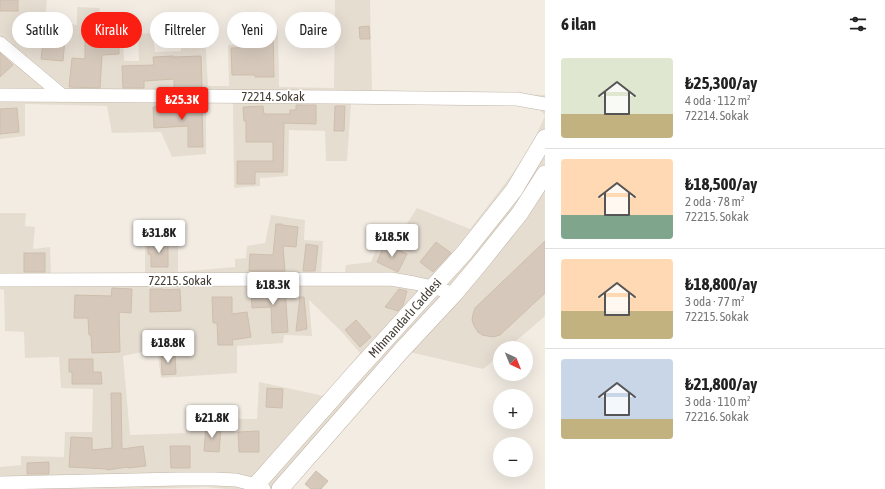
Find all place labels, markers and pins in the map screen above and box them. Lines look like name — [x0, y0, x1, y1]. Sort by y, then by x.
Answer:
pin: ₺25.3K — [149, 87, 215, 121]
pin: ₺31.8K — [126, 220, 192, 254]
pin: ₺18.5K — [359, 224, 425, 258]
pin: ₺18.3K — [240, 272, 306, 306]
pin: ₺18.8K — [135, 330, 201, 364]
pin: ₺21.8K — [179, 405, 245, 439]

